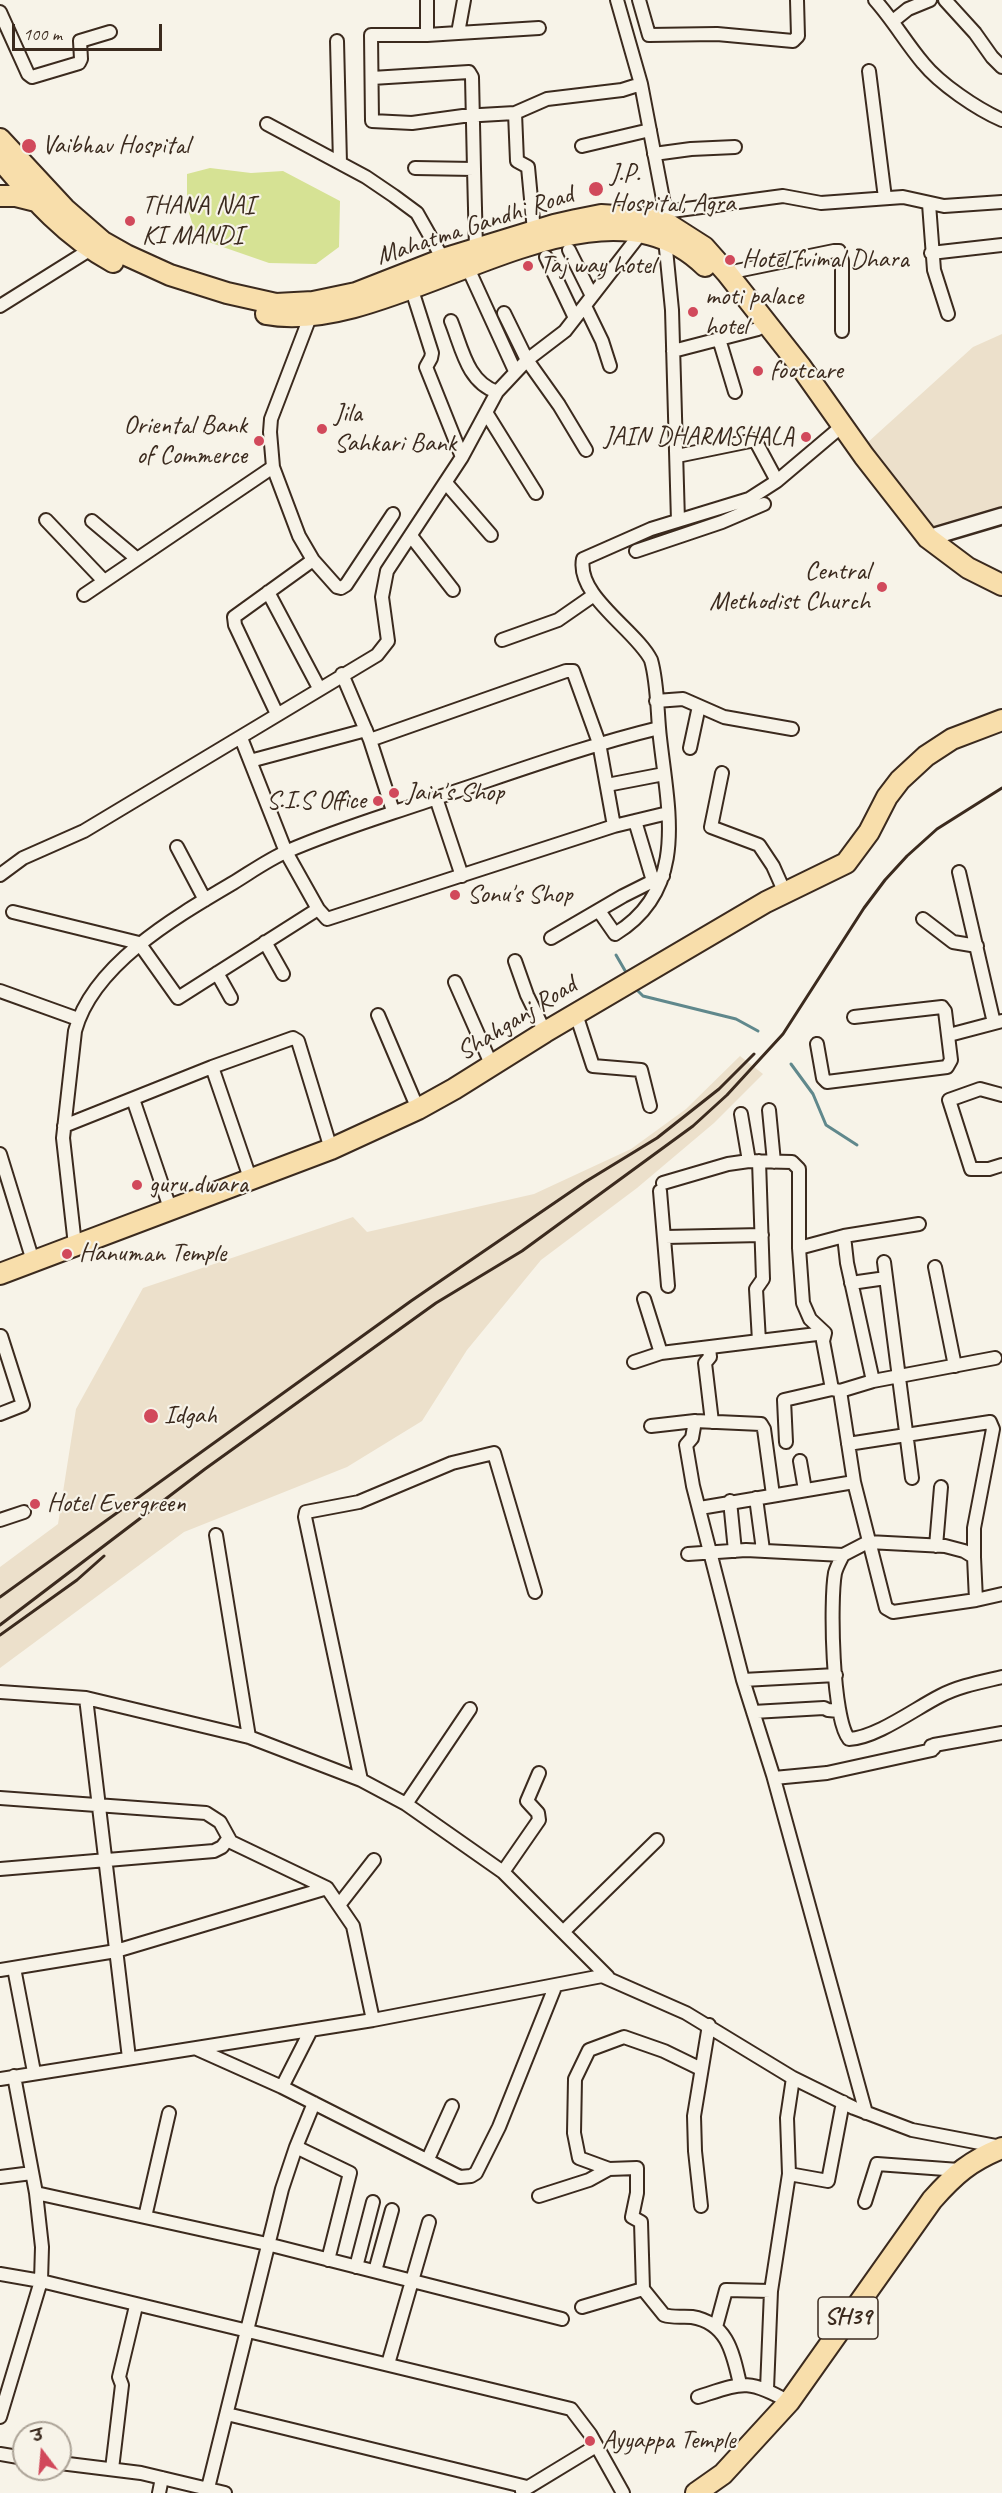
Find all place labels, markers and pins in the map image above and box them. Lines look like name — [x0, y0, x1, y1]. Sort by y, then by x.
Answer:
place label: Vaibhav Hospital — [42, 130, 189, 162]
marker: Vaibhav Hospital — [20, 137, 38, 155]
place label: J.P. Hospital, Agra — [610, 158, 735, 219]
marker: J.P. Hospital, Agra — [587, 180, 605, 198]
place label: THANA NAI KI MANDI — [142, 190, 254, 252]
marker: THANA NAI KI MANDI — [123, 214, 137, 228]
place label: Hotel fvimal Dhara — [742, 244, 909, 276]
place label: Taj way hotel — [540, 250, 655, 282]
marker: Hotel fvimal Dhara — [723, 253, 737, 267]
marker: Taj way hotel — [521, 259, 535, 273]
place label: moti palace hotel — [705, 281, 803, 342]
marker: moti palace hotel — [686, 305, 700, 319]
place label: footcare — [770, 355, 843, 387]
marker: footcare — [751, 364, 765, 378]
place label: Jila Sahkari Bank — [334, 398, 456, 460]
place label: Oriental Bank of Commerce — [124, 410, 247, 472]
place label: JAIN DHARMSHALA — [604, 421, 794, 453]
marker: Jila Sahkari Bank — [315, 422, 329, 436]
marker: JAIN DHARMSHALA — [799, 430, 813, 444]
marker: Oriental Bank of Commerce — [252, 434, 266, 448]
place label: Central Methodist Church — [709, 556, 870, 618]
marker: Central Methodist Church — [875, 580, 889, 594]
place label: Jain's Shop — [406, 777, 504, 809]
place label: S.I.S Office — [266, 785, 366, 817]
marker: Jain's Shop — [387, 786, 401, 800]
marker: S.I.S Office — [371, 794, 385, 808]
place label: Sonu's Shop — [467, 879, 572, 911]
marker: Sonu's Shop — [448, 888, 462, 902]
place label: guru dwara — [149, 1169, 248, 1201]
marker: guru dwara — [130, 1178, 144, 1192]
place label: Hanuman Temple — [79, 1238, 226, 1270]
marker: Hanuman Temple — [60, 1247, 74, 1261]
place label: Idgah — [164, 1400, 217, 1432]
marker: Idgah — [142, 1407, 160, 1425]
place label: Hotel Evergreen — [47, 1488, 186, 1520]
marker: Hotel Evergreen — [28, 1497, 42, 1511]
place label: Ayyappa Temple — [602, 2425, 736, 2457]
marker: Ayyappa Temple — [583, 2434, 597, 2448]

